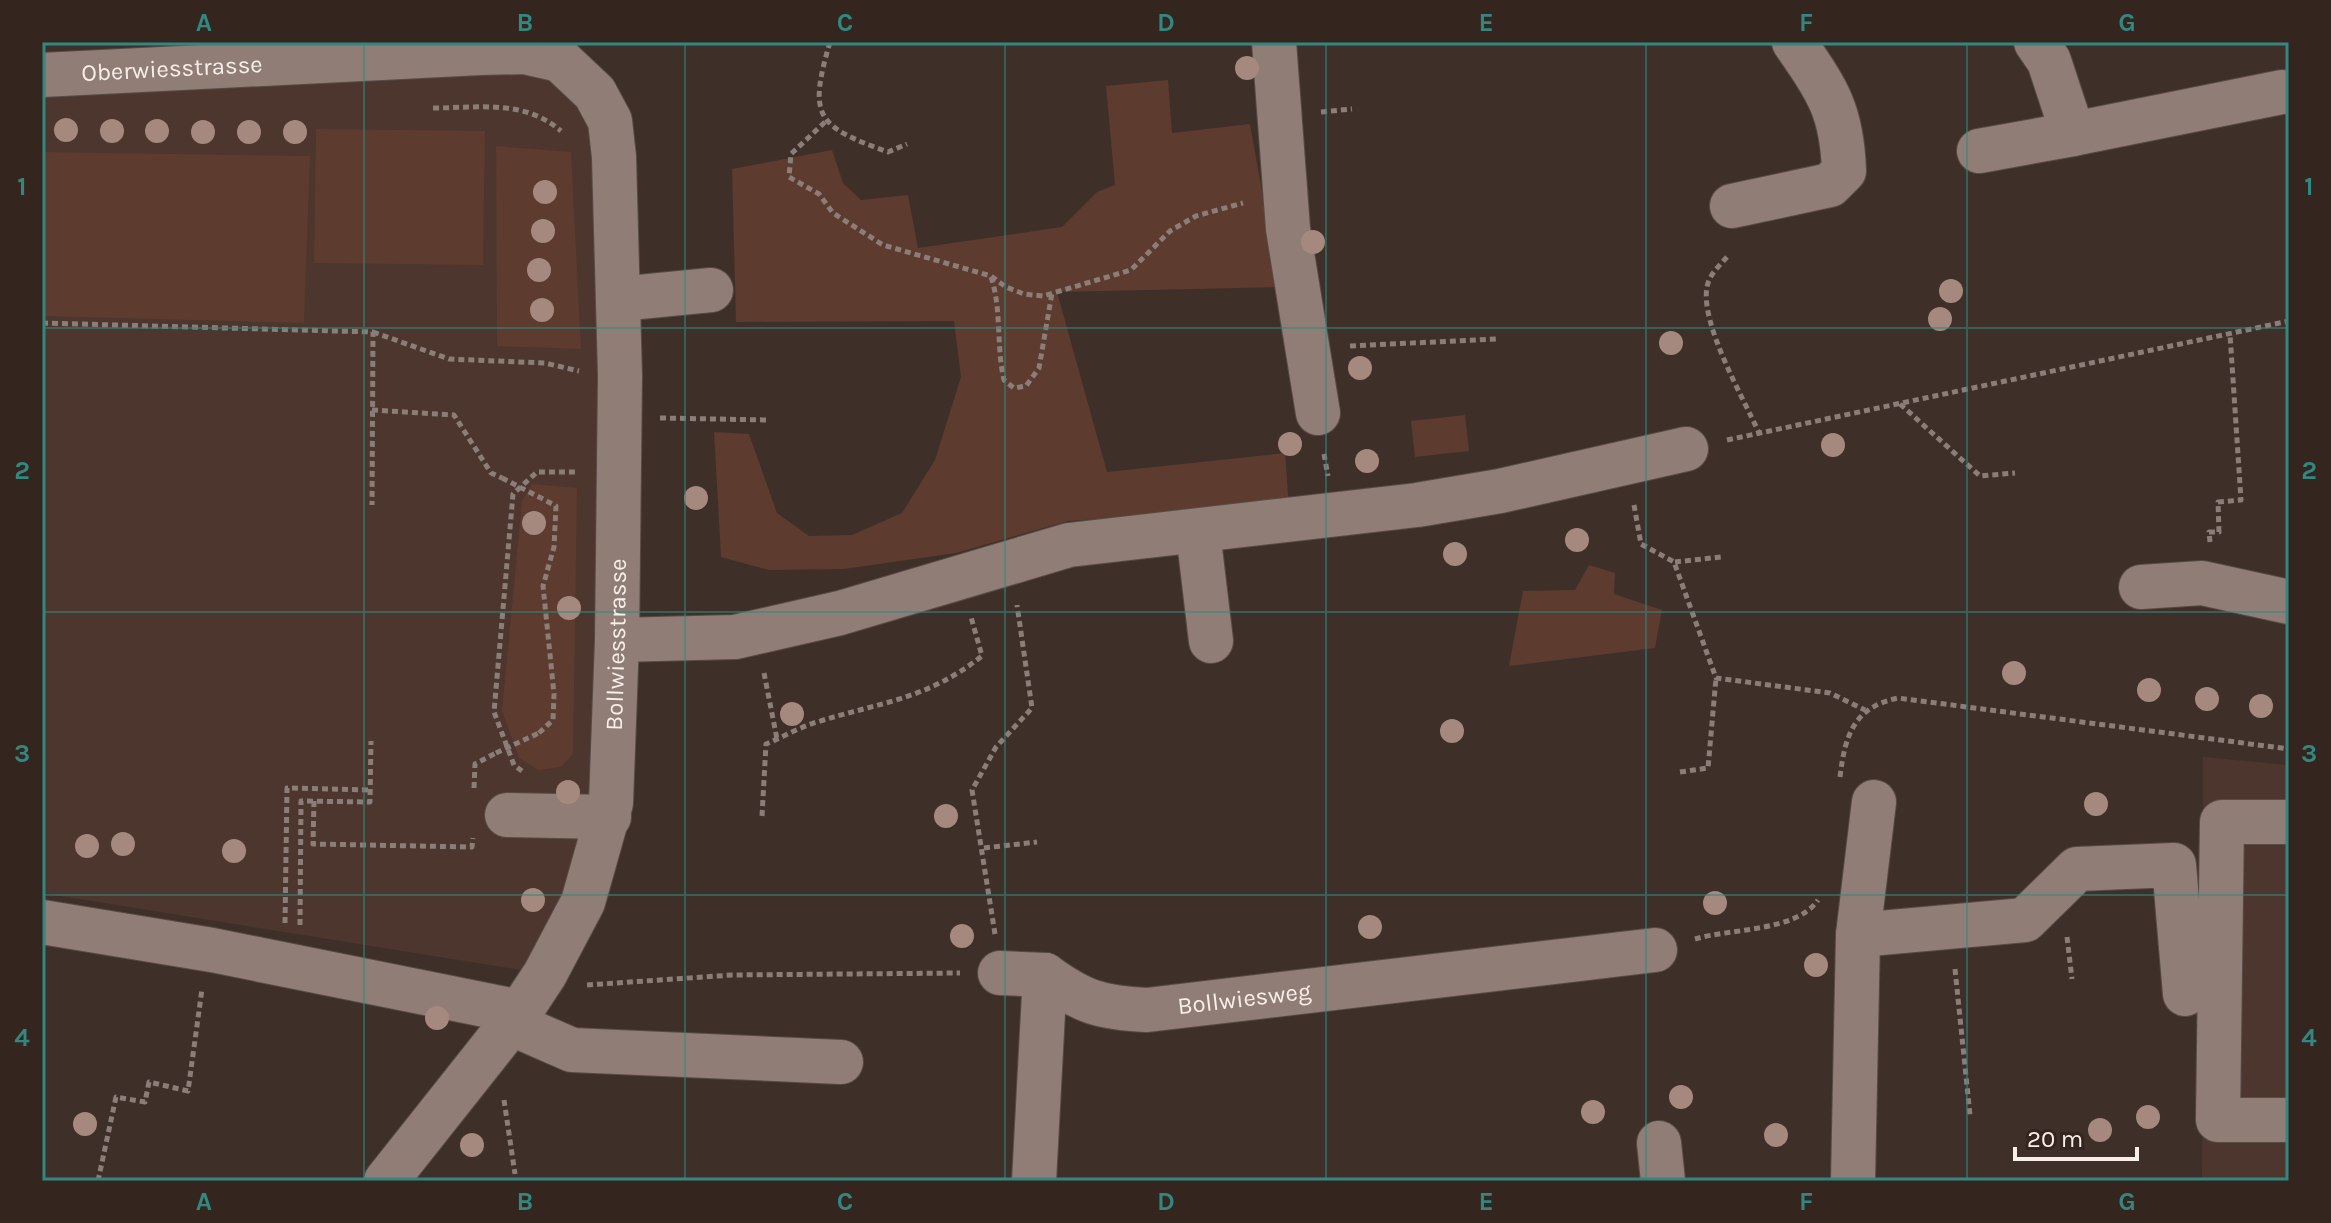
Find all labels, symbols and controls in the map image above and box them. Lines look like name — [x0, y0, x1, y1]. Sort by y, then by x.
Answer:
text: A — [196, 7, 212, 38]
text: B — [517, 7, 533, 38]
text: C — [837, 7, 853, 38]
text: D — [1157, 7, 1175, 38]
text: E — [1478, 7, 1494, 38]
text: F — [1799, 7, 1813, 38]
text: G — [2118, 7, 2136, 38]
street label: Oberwiesstrasse — [81, 50, 263, 87]
text: 1 — [17, 171, 27, 202]
text: 1 — [2304, 171, 2314, 202]
text: 2 — [14, 455, 30, 486]
text: 2 — [2301, 455, 2317, 486]
street label: Bollwiesstrasse — [600, 558, 632, 731]
text: 3 — [14, 738, 30, 769]
text: 3 — [2301, 738, 2317, 769]
street label: Bollwiesweg — [1176, 977, 1313, 1020]
text: 4 — [14, 1022, 30, 1053]
text: 4 — [2301, 1022, 2317, 1053]
scale bar — [2015, 1111, 2137, 1161]
text: 20 m — [2027, 1125, 2083, 1153]
text: A — [196, 1186, 212, 1217]
text: B — [517, 1186, 533, 1217]
text: C — [837, 1186, 853, 1217]
text: D — [1157, 1186, 1175, 1217]
text: E — [1478, 1186, 1494, 1217]
text: F — [1799, 1186, 1813, 1217]
text: G — [2118, 1186, 2136, 1217]

